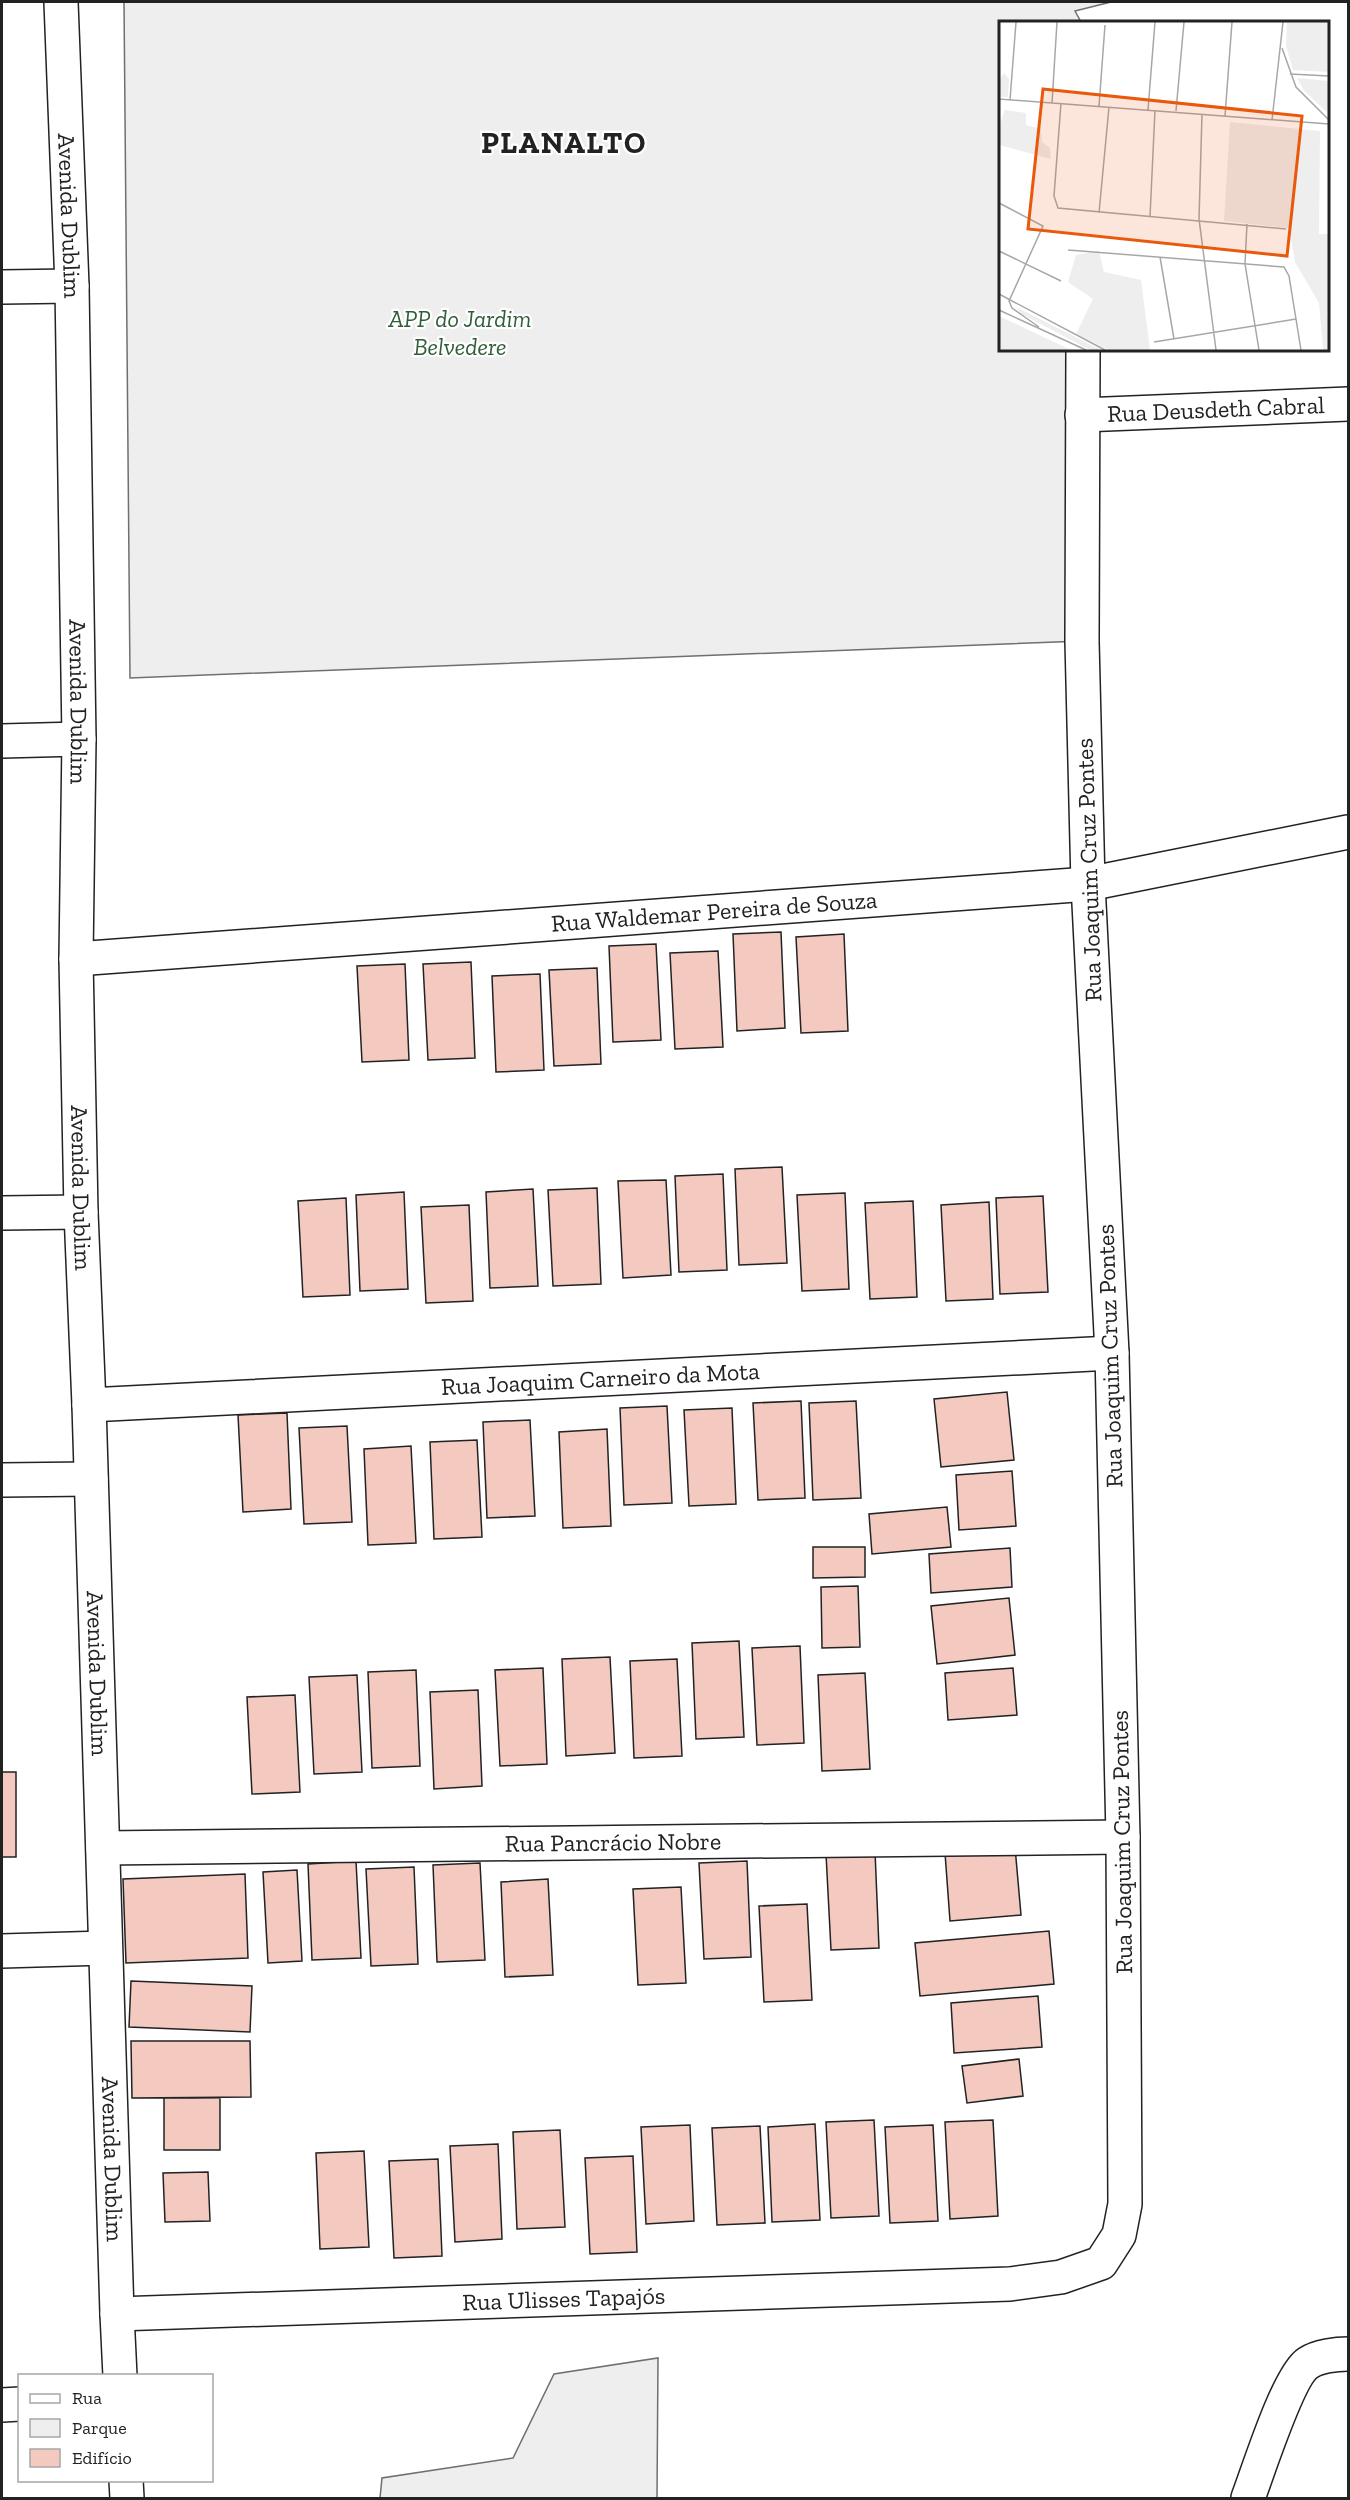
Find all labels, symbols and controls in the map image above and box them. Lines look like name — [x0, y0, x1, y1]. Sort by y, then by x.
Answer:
inset map — [999, 21, 1329, 351]
district label: PLANALTO — [481, 125, 647, 161]
street label: Avenida Dublim — [52, 133, 87, 299]
park label: APP do Jardim Belvedere — [388, 304, 532, 361]
street label: Rua Deusdeth Cabral — [1107, 390, 1325, 428]
street label: Avenida Dublim — [63, 619, 94, 785]
street label: Rua Joaquim Cruz Pontes — [1069, 738, 1108, 1002]
street label: Rua Waldemar Pereira de Souza — [550, 885, 879, 938]
street label: Avenida Dublim — [65, 1105, 98, 1271]
street label: Rua Joaquim Cruz Pontes — [1090, 1224, 1129, 1488]
street label: Rua Joaquim Carneiro da Mota — [440, 1356, 761, 1401]
street label: Avenida Dublim — [81, 1590, 115, 1757]
street label: Rua Joaquim Cruz Pontes — [1105, 1710, 1138, 1974]
street label: Rua Pancrácio Nobre — [505, 1826, 721, 1858]
street label: Avenida Dublim — [96, 2076, 130, 2242]
street label: Rua Ulisses Tapajós — [462, 2281, 666, 2316]
legend — [18, 2374, 213, 2482]
text: Rua — [72, 2387, 102, 2409]
text: Parque — [72, 2417, 127, 2439]
text: Edifício — [72, 2447, 132, 2469]

